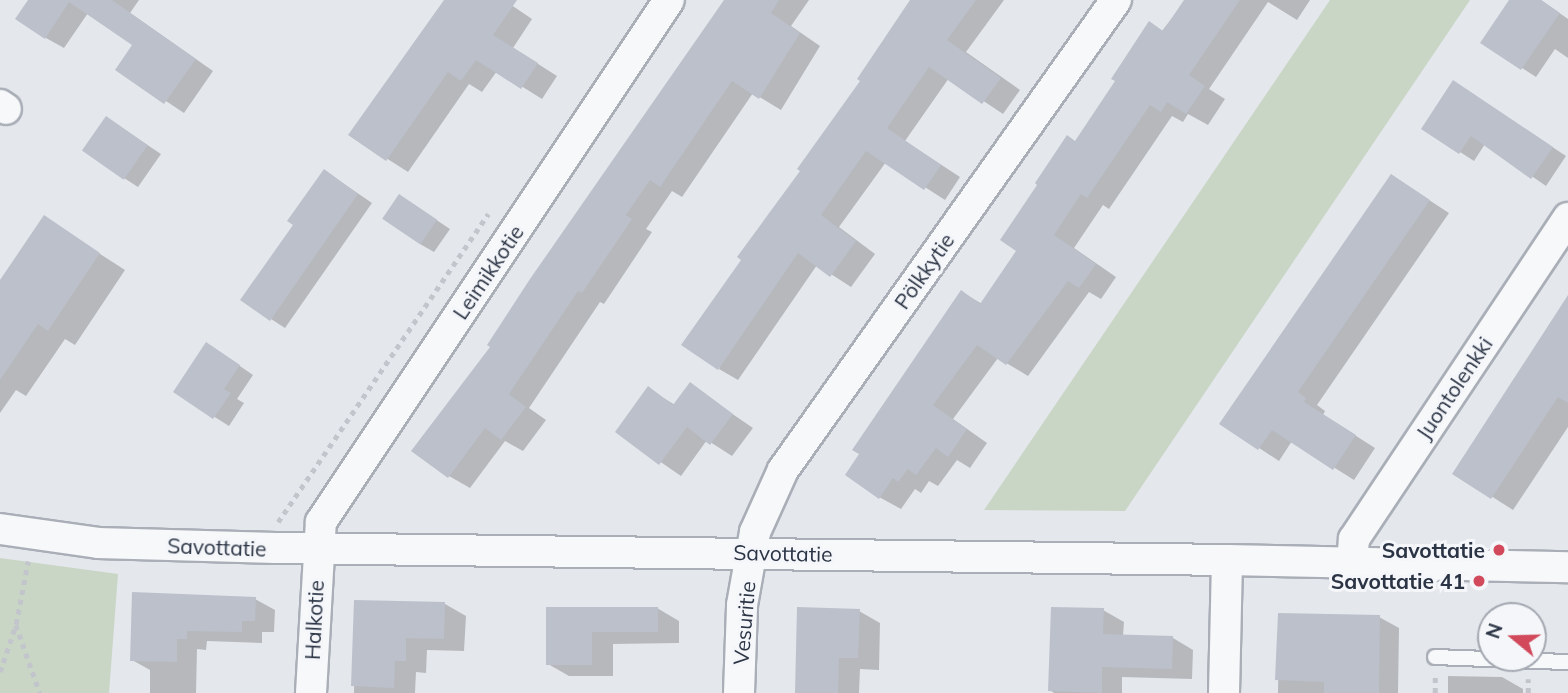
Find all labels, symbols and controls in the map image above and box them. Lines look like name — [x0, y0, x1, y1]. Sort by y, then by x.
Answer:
street label: Leimikkotie — [447, 220, 529, 324]
street label: Pölkkytie — [889, 228, 959, 314]
street label: Juontolenkki — [1411, 332, 1497, 444]
street label: Savottatie — [167, 533, 267, 561]
place label: Savottatie — [1382, 537, 1485, 563]
street label: Savottatie — [733, 540, 833, 566]
marker: Savottatie — [1491, 542, 1507, 558]
place label: Savottatie 41 — [1331, 568, 1465, 594]
marker: Savottatie 41 — [1471, 573, 1487, 589]
street label: Halkotie — [299, 579, 329, 661]
street label: Vesuritie — [728, 580, 760, 666]
north arrow — [1477, 602, 1547, 672]
text: N — [1480, 620, 1508, 642]

